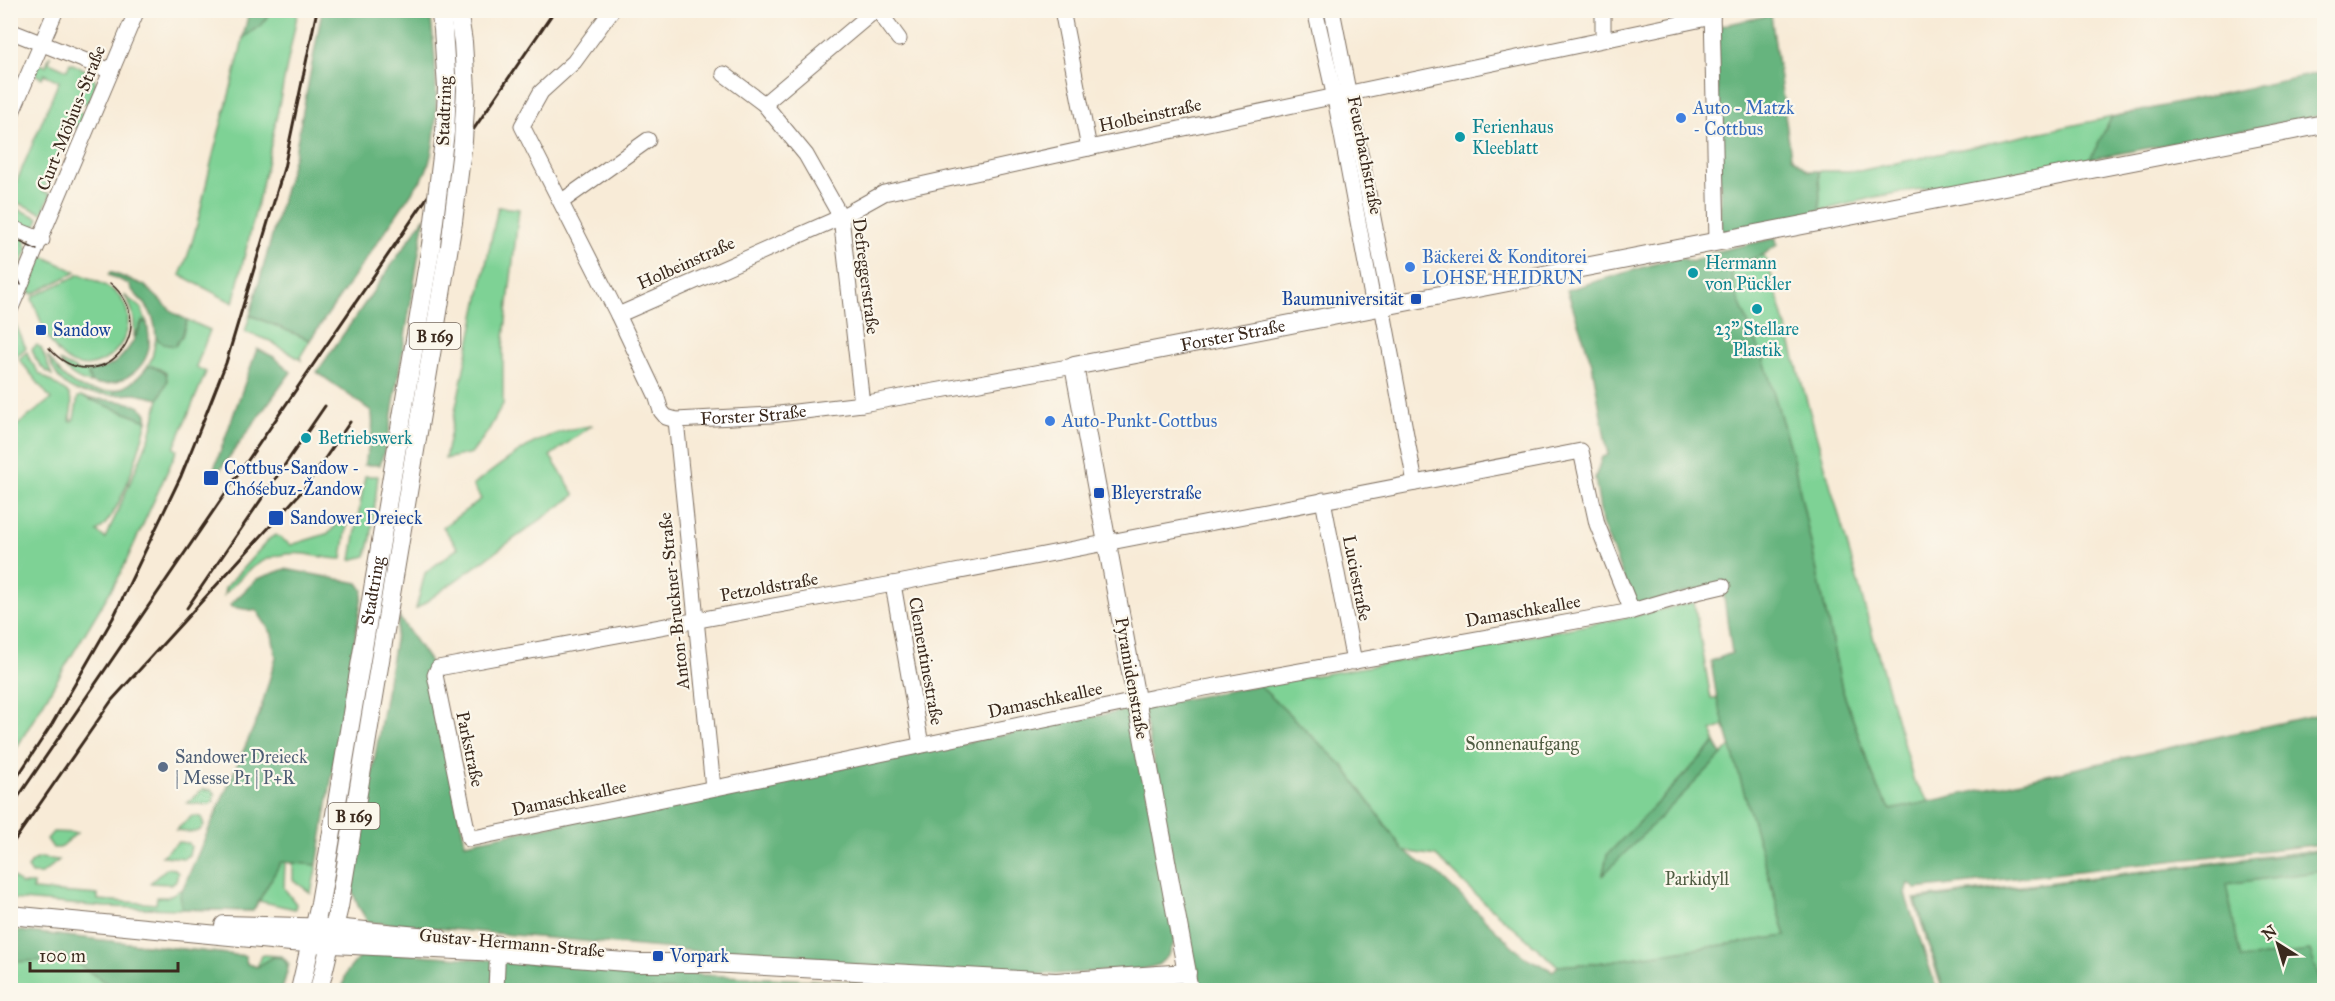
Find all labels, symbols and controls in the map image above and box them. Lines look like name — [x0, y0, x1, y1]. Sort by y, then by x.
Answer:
street label: Curt-Möbius-Straße — [32, 42, 110, 194]
street label: Stadtring — [432, 75, 457, 146]
street label: Holbeinstraße — [1097, 93, 1203, 137]
street label: Feuerbachstraße — [1343, 94, 1387, 216]
place label: Auto - Matzk - Cottbus — [1692, 97, 1795, 140]
marker: Auto - Matzk - Cottbus — [1674, 111, 1688, 125]
place label: Ferienhaus Kleeblatt — [1472, 116, 1553, 159]
marker: Ferienhaus Kleeblatt — [1453, 130, 1467, 144]
street label: Defreggerstraße — [847, 217, 884, 336]
street label: Holbeinstraße — [634, 232, 738, 294]
place label: Bäckerei & Konditorei LOHSE HEIDRUN — [1422, 246, 1587, 289]
place label: Hermann von Pückler — [1704, 252, 1791, 295]
marker: Bäckerei & Konditorei LOHSE HEIDRUN — [1403, 260, 1417, 274]
marker: Hermann von Pückler — [1686, 266, 1700, 280]
place label: Baumuniversität — [1281, 288, 1405, 310]
marker: Baumuniversität — [1409, 292, 1423, 306]
marker: 23" Stellare Plastik — [1750, 302, 1764, 316]
street label: Forster Straße — [1179, 314, 1287, 356]
place label: 23" Stellare Plastik — [1715, 318, 1799, 361]
place label: Sandow — [53, 319, 111, 341]
marker: Sandow — [34, 323, 48, 337]
road number: B 169 — [410, 323, 460, 349]
street label: Forster Straße — [700, 400, 808, 430]
place label: Auto-Punkt-Cottbus — [1061, 410, 1217, 432]
marker: Auto-Punkt-Cottbus — [1043, 414, 1057, 428]
place label: Betriebswerk — [318, 427, 413, 449]
marker: Betriebswerk — [299, 431, 313, 445]
place label: Cottbus-Sandow - Chóśebuz-Žandow — [224, 457, 362, 500]
marker: Cottbus-Sandow - Chóśebuz-Žandow — [202, 469, 220, 487]
place label: Bleyerstraße — [1111, 482, 1202, 504]
marker: Bleyerstraße — [1092, 486, 1106, 500]
place label: Sandower Dreieck — [290, 507, 423, 529]
marker: Sandower Dreieck — [267, 509, 285, 527]
street label: Anton-Bruckner-Straße — [654, 511, 694, 692]
street label: Luciestraße — [1338, 533, 1376, 623]
street label: Stadtring — [356, 554, 390, 627]
street label: Petzoldstraße — [718, 568, 820, 606]
street label: Damaschkeallee — [1464, 590, 1582, 632]
street label: Clementinestraße — [904, 595, 948, 727]
street label: Pyramidenstraße — [1110, 615, 1154, 741]
street label: Damaschkeallee — [986, 677, 1104, 723]
street label: Parkstraße — [451, 709, 489, 789]
park label: Sonnenaufgang — [1465, 733, 1579, 756]
place label: Sandower Dreieck | Messe P1 | P+R — [175, 746, 308, 789]
marker: Sandower Dreieck | Messe P1 | P+R — [156, 760, 170, 774]
street label: Damaschkeallee — [510, 775, 628, 821]
road number: B 169 — [328, 803, 380, 829]
park label: Parkidyll — [1665, 868, 1729, 890]
north arrow — [2248, 914, 2308, 974]
text: N — [2258, 920, 2281, 944]
street label: Gustav-Hermann-Straße — [418, 924, 606, 962]
scale bar — [30, 935, 178, 973]
text: 100 m — [39, 945, 86, 967]
place label: Vorpark — [669, 945, 729, 967]
marker: Vorpark — [651, 949, 665, 963]

